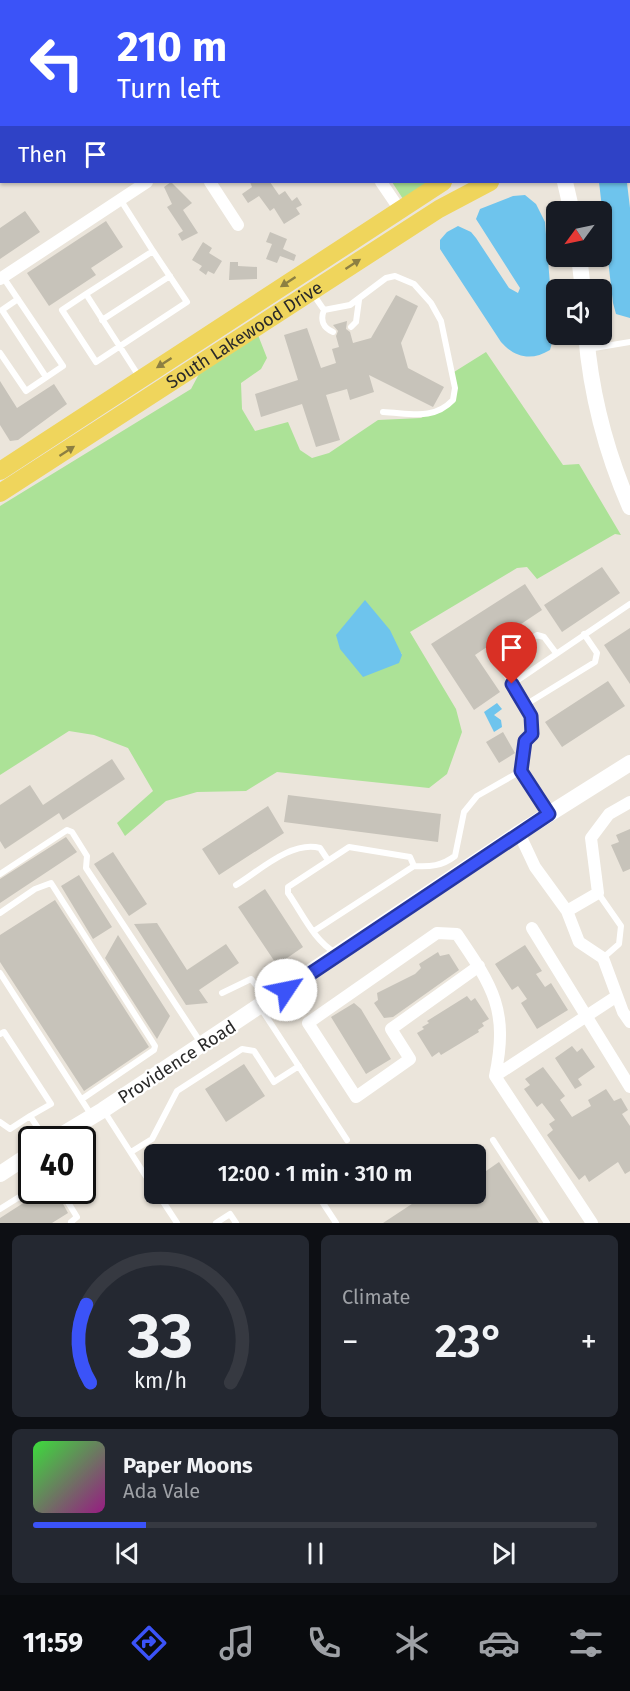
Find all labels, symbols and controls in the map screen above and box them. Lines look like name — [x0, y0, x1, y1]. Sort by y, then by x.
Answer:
text: 210 m — [117, 22, 227, 72]
icon: left — [18, 24, 96, 102]
text: Turn left — [117, 73, 220, 105]
icon: arrive — [79, 138, 112, 171]
text: Then — [18, 141, 67, 168]
north arrow — [546, 201, 612, 267]
map controls — [546, 201, 612, 345]
one-way arrow — [345, 258, 361, 270]
street label: South Lakewood Drive — [162, 276, 327, 394]
one-way arrow — [280, 276, 296, 287]
button: sound — [546, 279, 612, 345]
one-way arrow — [156, 357, 172, 368]
one-way arrow — [58, 445, 75, 456]
pin — [486, 622, 537, 684]
icon: arrive — [495, 631, 528, 664]
position arrow — [254, 958, 318, 1022]
street label: Providence Road — [114, 1016, 240, 1108]
speed limit sign: 40 — [18, 1126, 96, 1204]
text: 12:00 · 1 min · 310 m — [218, 1160, 412, 1187]
text: Climate — [342, 1285, 410, 1309]
text: 33 — [127, 1299, 193, 1374]
text: 23° — [435, 1315, 504, 1369]
text: − — [342, 1322, 359, 1362]
text: + — [581, 1322, 597, 1362]
text: km/h — [134, 1368, 187, 1394]
text: Paper Moons — [123, 1452, 253, 1479]
text: Ada Vale — [123, 1479, 200, 1503]
icon: previous — [111, 1537, 144, 1570]
icon: pause — [299, 1537, 332, 1570]
icon: next — [487, 1537, 520, 1570]
icon: directions — [128, 1622, 170, 1664]
icon: music — [216, 1622, 258, 1664]
icon: phone — [303, 1622, 345, 1664]
icon: climate — [391, 1622, 433, 1664]
icon: car — [478, 1622, 520, 1664]
icon: filters — [565, 1622, 607, 1664]
text: 11:59 — [23, 1627, 83, 1659]

